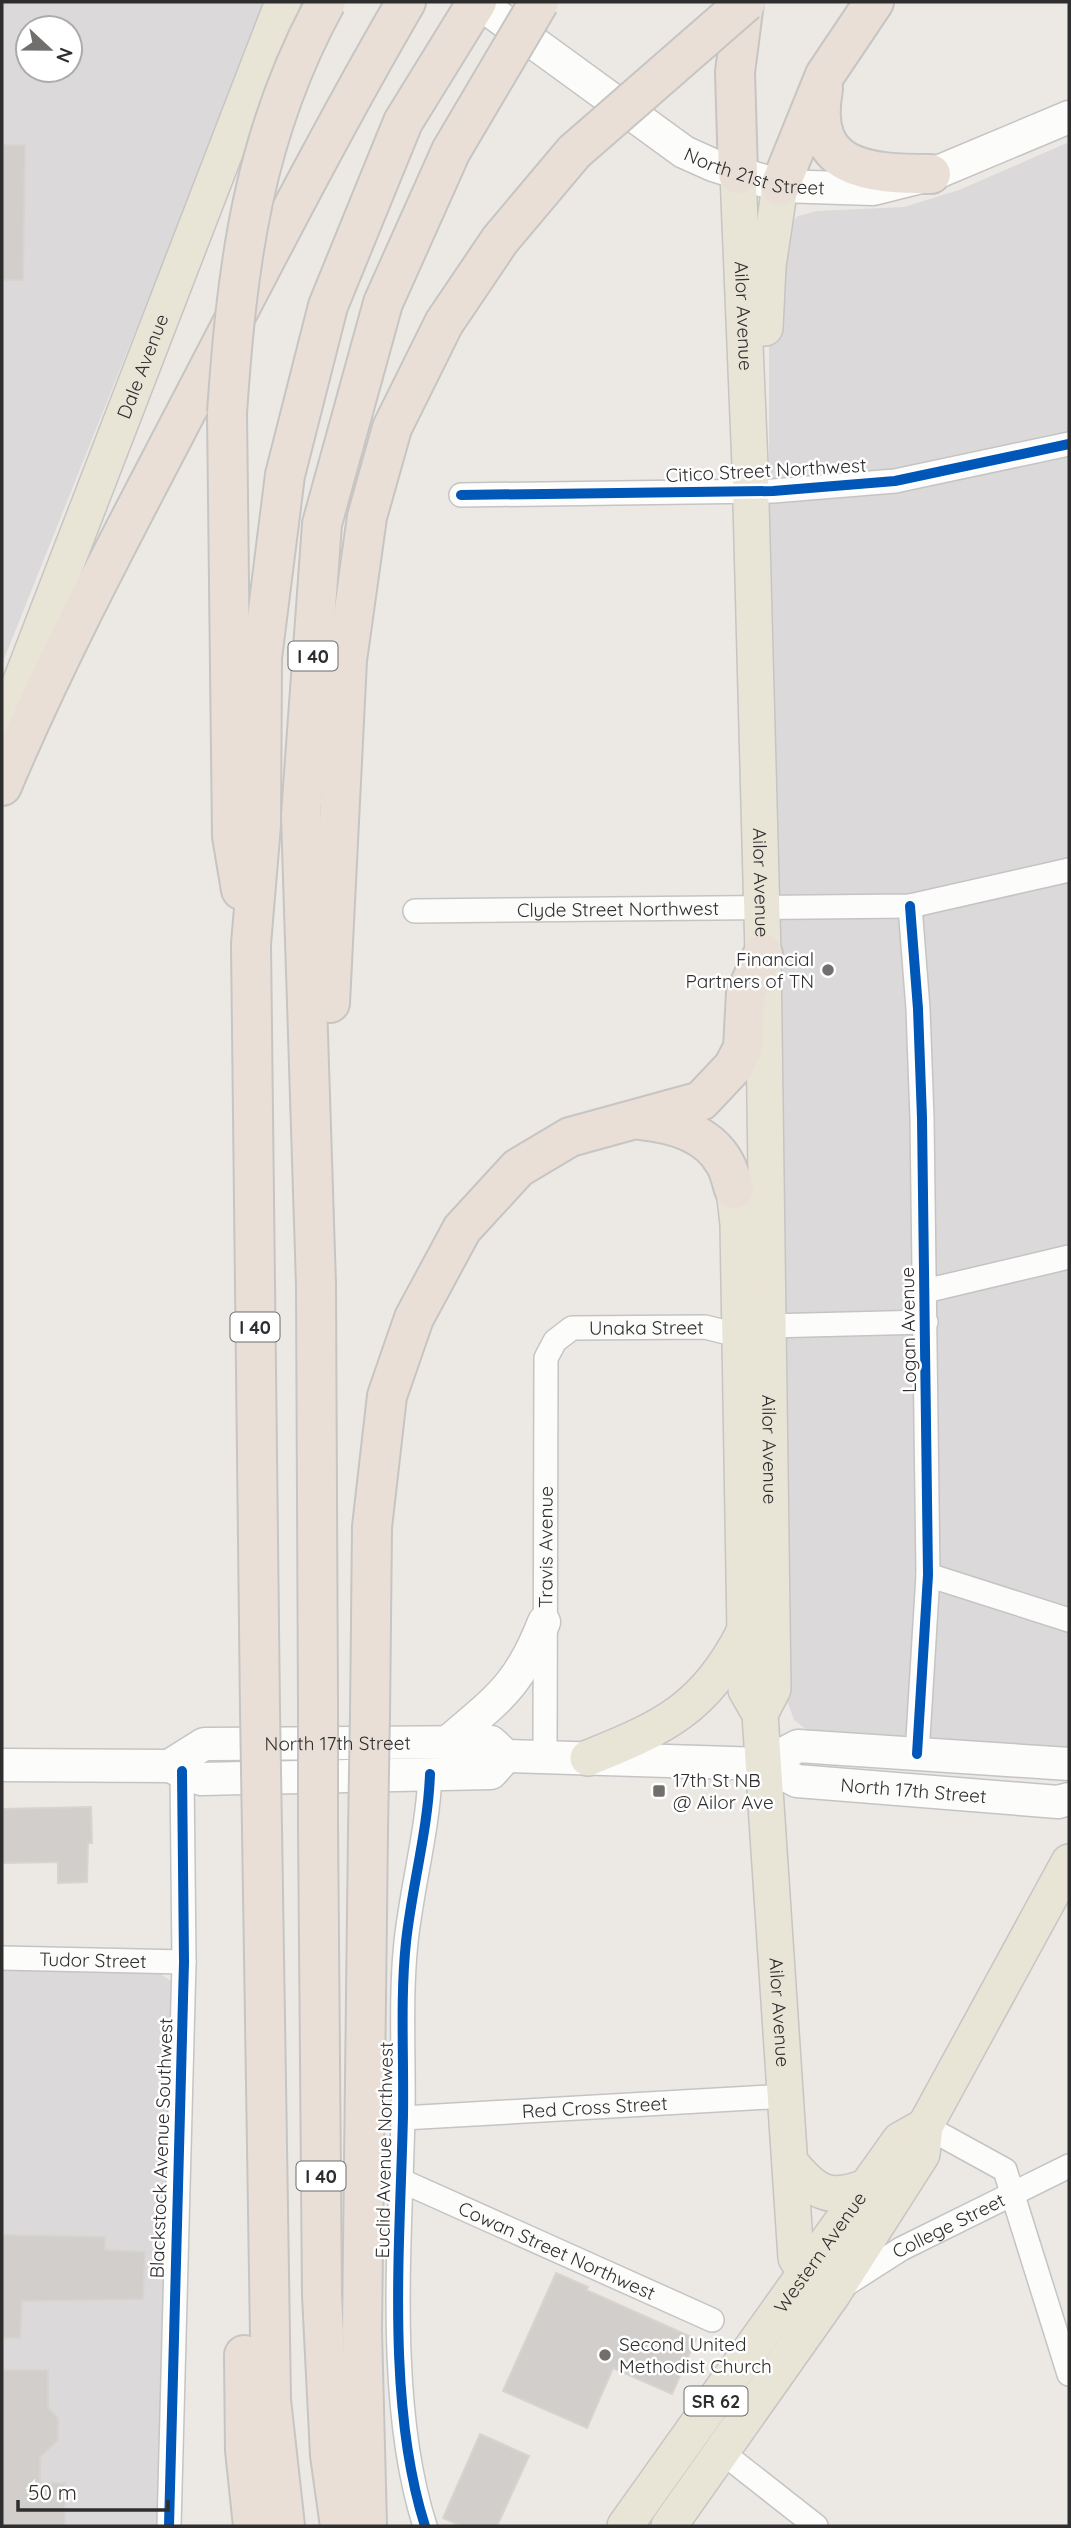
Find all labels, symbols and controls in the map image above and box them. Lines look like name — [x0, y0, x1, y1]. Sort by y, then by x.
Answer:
north arrow — [14, 14, 84, 84]
text: N — [51, 44, 79, 66]
street label: North 21st Street — [681, 142, 825, 199]
street label: Ailor Avenue — [730, 261, 758, 371]
street label: Dale Avenue — [111, 310, 173, 422]
street label: Citico Street Northwest — [665, 453, 867, 487]
road number: I 40 — [288, 642, 338, 670]
street label: Ailor Avenue — [748, 828, 775, 938]
street label: Clyde Street Northwest — [517, 896, 719, 922]
place label: Financial Partners of TN — [686, 947, 814, 993]
marker: Financial Partners of TN — [820, 962, 836, 978]
street label: Logan Avenue — [895, 1267, 921, 1393]
road number: I 40 — [230, 1312, 280, 1342]
street label: Unaka Street — [589, 1315, 704, 1340]
street label: Ailor Avenue — [757, 1395, 782, 1504]
street label: Travis Avenue — [533, 1486, 558, 1608]
street label: North 17th Street — [264, 1731, 411, 1756]
place label: 17th St NB @ Ailor Ave — [673, 1768, 774, 1814]
street label: North 17th Street — [840, 1773, 987, 1808]
marker: 17th St NB @ Ailor Ave — [651, 1783, 667, 1799]
street label: Tudor Street — [39, 1947, 147, 1973]
street label: Ailor Avenue — [764, 1957, 795, 2068]
street label: Blackstock Avenue Southwest — [144, 2017, 178, 2279]
street label: Euclid Avenue Northwest — [370, 2041, 398, 2259]
street label: Red Cross Street — [521, 2091, 668, 2123]
road number: I 40 — [296, 2162, 346, 2190]
street label: Western Avenue — [769, 2187, 871, 2318]
street label: College Street — [888, 2188, 1009, 2264]
street label: Cowan Street Northwest — [455, 2196, 659, 2305]
place label: Second United Methodist Church — [619, 2332, 772, 2378]
marker: Second United Methodist Church — [597, 2347, 613, 2363]
road number: SR 62 — [684, 2386, 748, 2416]
scale bar — [18, 2468, 168, 2512]
text: 50 m — [28, 2479, 77, 2505]

